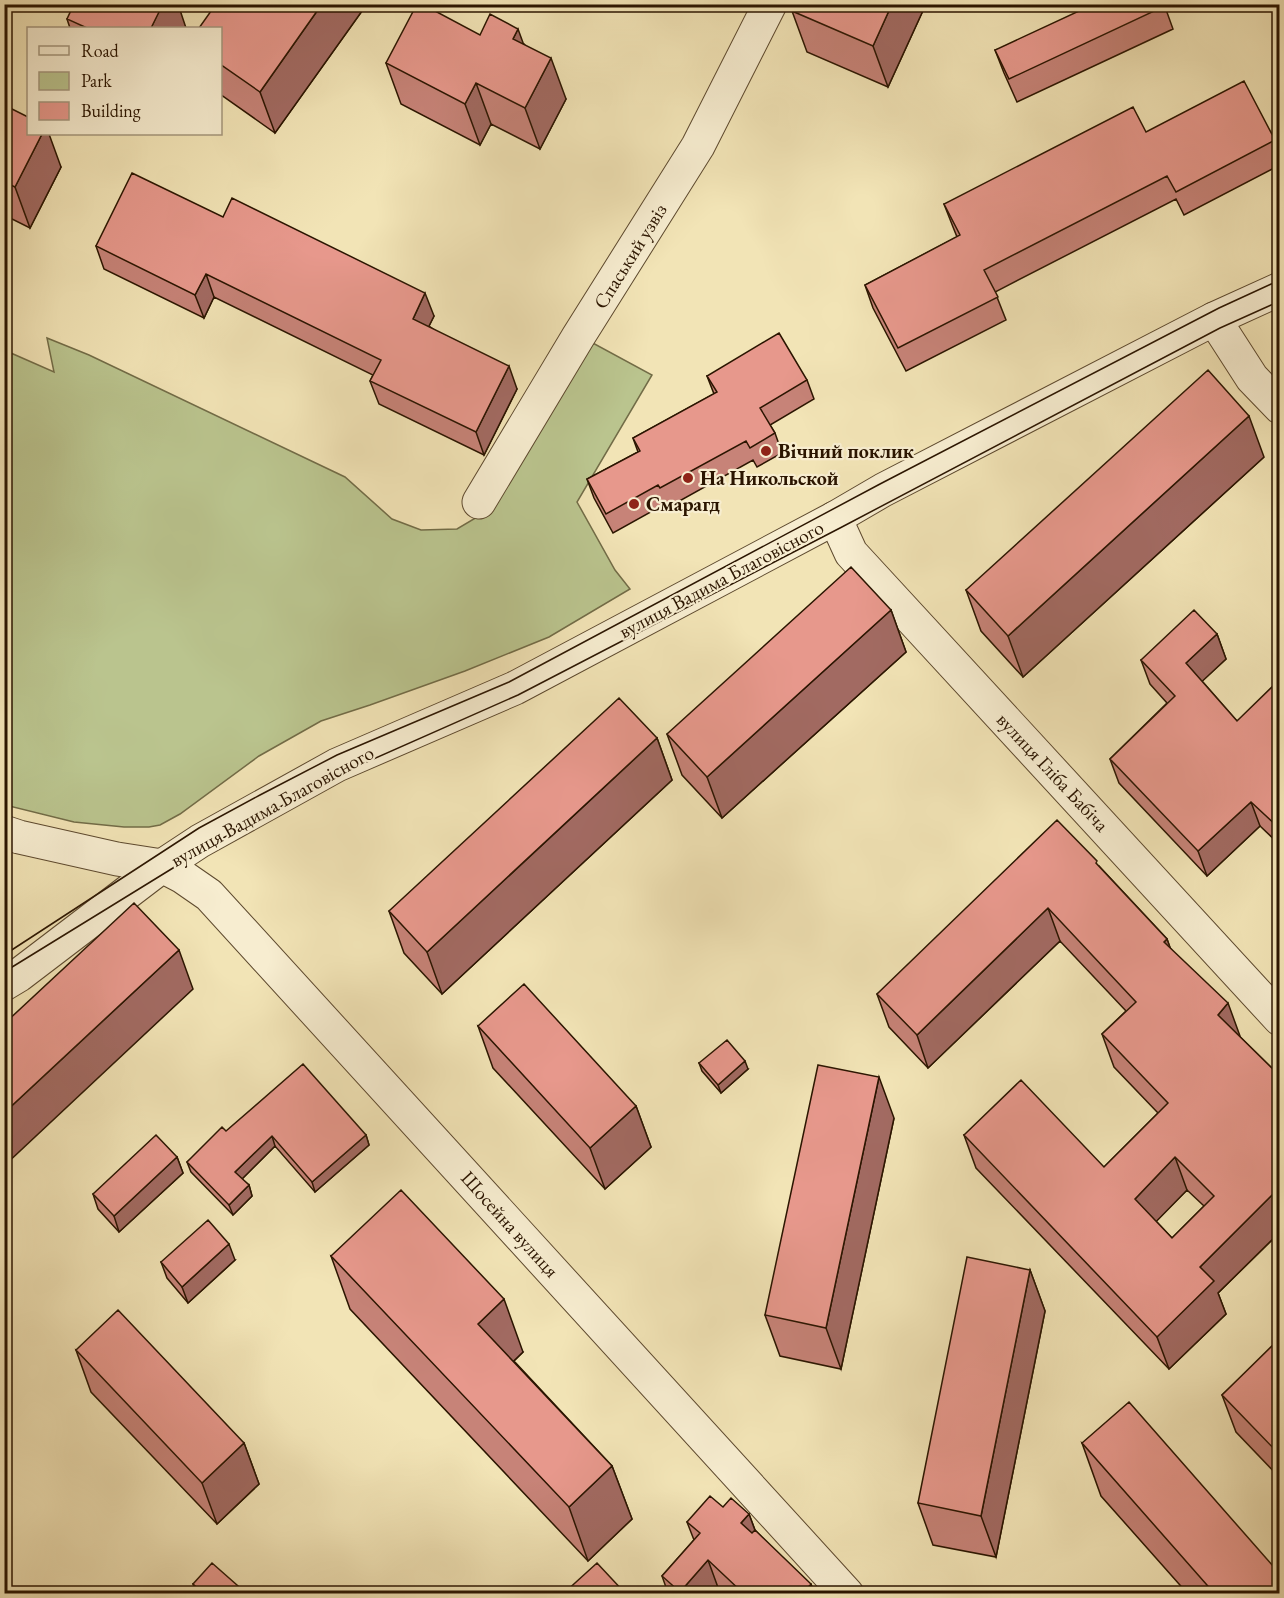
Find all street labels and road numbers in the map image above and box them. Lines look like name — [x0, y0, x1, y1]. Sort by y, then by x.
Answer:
street label: Спаський узвіз — [587, 198, 673, 314]
street label: вулиця Вадима Благовісного — [614, 514, 828, 644]
street label: вулиця Гліба Бабіча — [991, 707, 1115, 837]
street label: вулиця Вадима Благовісного — [166, 739, 378, 873]
street label: Шосейна вулиця — [455, 1165, 565, 1283]

